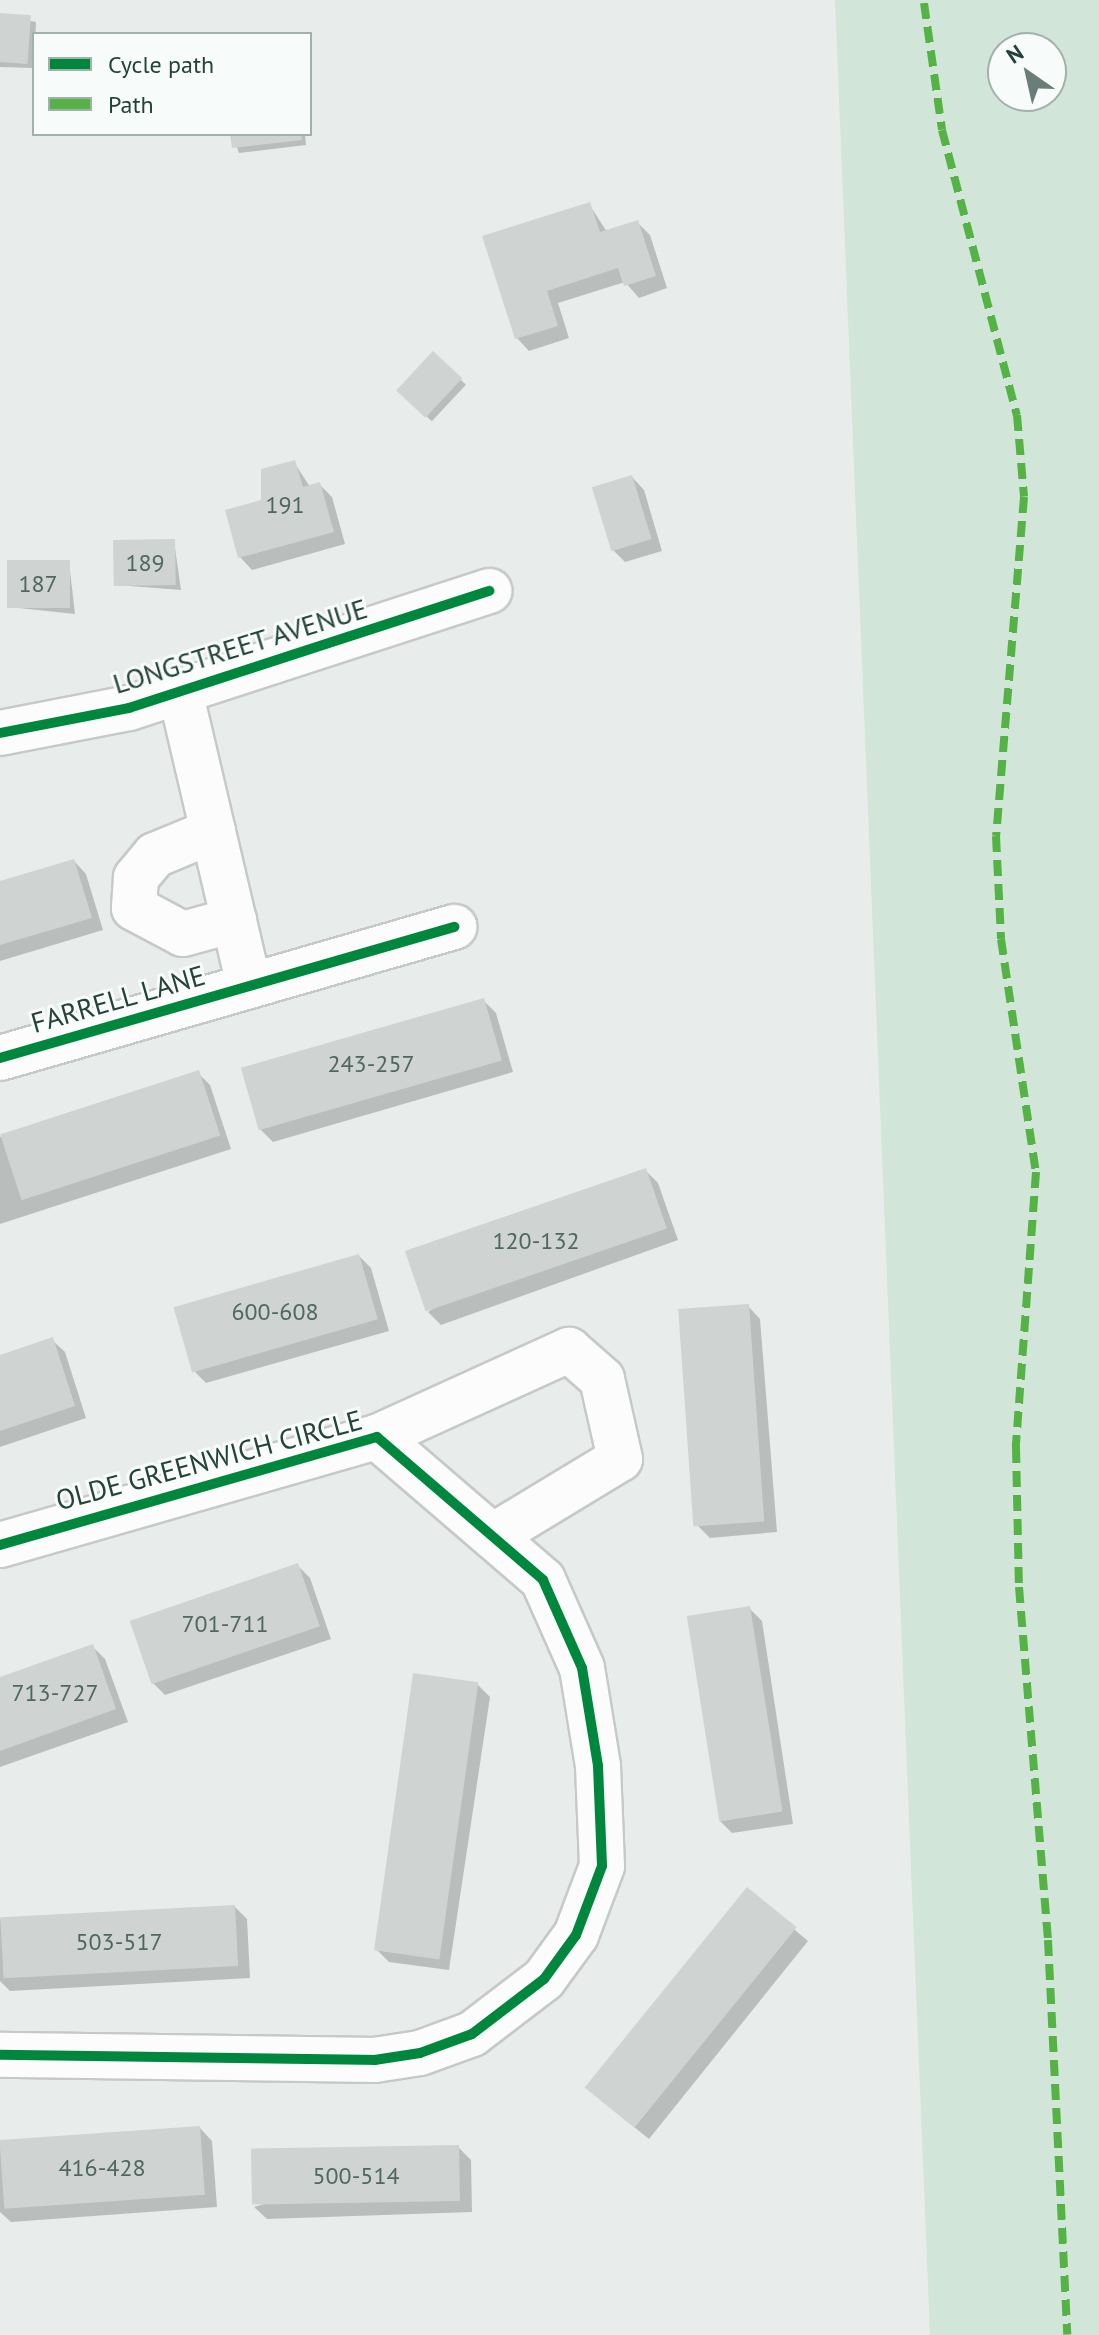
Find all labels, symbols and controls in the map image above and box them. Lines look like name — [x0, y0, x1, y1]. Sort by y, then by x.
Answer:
legend — [32, 32, 312, 136]
north arrow — [987, 32, 1067, 112]
text: N — [1001, 38, 1029, 69]
text: Cycle path — [108, 49, 214, 80]
text: Path — [108, 89, 154, 120]
house number: 191 — [265, 491, 305, 519]
house number: 189 — [125, 549, 165, 577]
house number: 187 — [18, 570, 58, 598]
street label: LONGSTREET AVENUE — [108, 591, 372, 701]
street label: FARRELL LANE — [27, 958, 209, 1040]
house number: 243-257 — [327, 1050, 415, 1078]
house number: 120-132 — [492, 1227, 580, 1255]
house number: 600-608 — [231, 1298, 319, 1326]
street label: OLDE GREENWICH CIRCLE — [52, 1403, 366, 1517]
house number: 701-711 — [181, 1610, 269, 1638]
house number: 713-727 — [11, 1679, 99, 1707]
house number: 503-517 — [75, 1928, 163, 1956]
house number: 416-428 — [58, 2154, 146, 2182]
house number: 500-514 — [312, 2162, 400, 2190]

